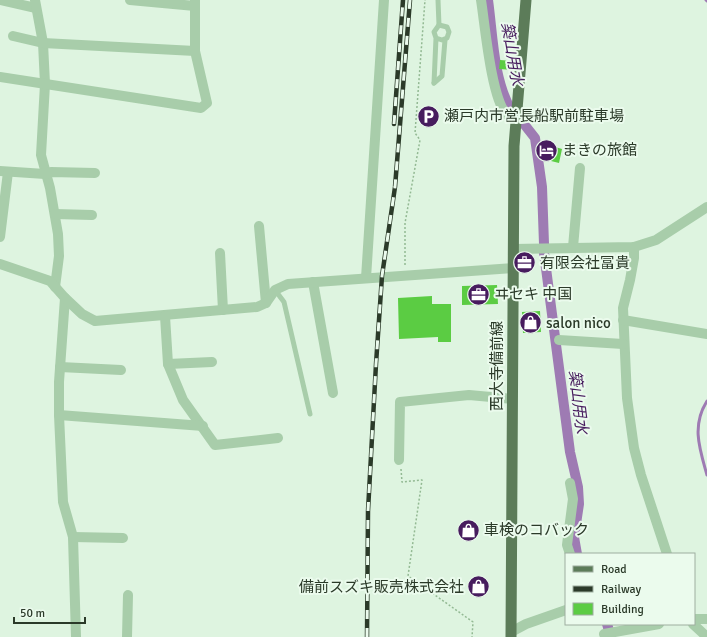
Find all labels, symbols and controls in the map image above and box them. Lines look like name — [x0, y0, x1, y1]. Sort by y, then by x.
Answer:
water label: 築山用水 — [497, 21, 528, 89]
parking icon: 瀬戸内市営長船駅前駐車場 — [416, 103, 442, 129]
place label: 瀬戸内市営長船駅前駐車場 — [444, 107, 624, 125]
hotel icon: まきの旅館 — [533, 137, 559, 163]
place label: まきの旅館 — [562, 141, 637, 159]
office icon: 有限会社冨貴 — [511, 250, 537, 276]
place label: 有限会社冨貴 — [540, 254, 630, 272]
office icon: ヰセキ 中国 — [466, 281, 492, 307]
place label: ヰセキ 中国 — [494, 285, 572, 303]
shop icon: salon nico — [518, 310, 544, 336]
place label: salon nico — [546, 314, 611, 332]
street label: 西大寺備前線 — [488, 321, 506, 411]
water label: 築山用水 — [564, 369, 592, 437]
shop icon: 車検のコバック — [455, 517, 481, 543]
place label: 車検のコバック — [484, 521, 589, 539]
legend — [565, 553, 695, 625]
text: Road — [601, 562, 627, 577]
shop icon: 備前スズキ販売株式会社 — [466, 574, 492, 600]
place label: 備前スズキ販売株式会社 — [299, 578, 464, 596]
text: Railway — [601, 582, 641, 597]
scale bar — [14, 599, 85, 625]
text: Building — [601, 602, 644, 617]
text: 50 m — [20, 606, 45, 621]

